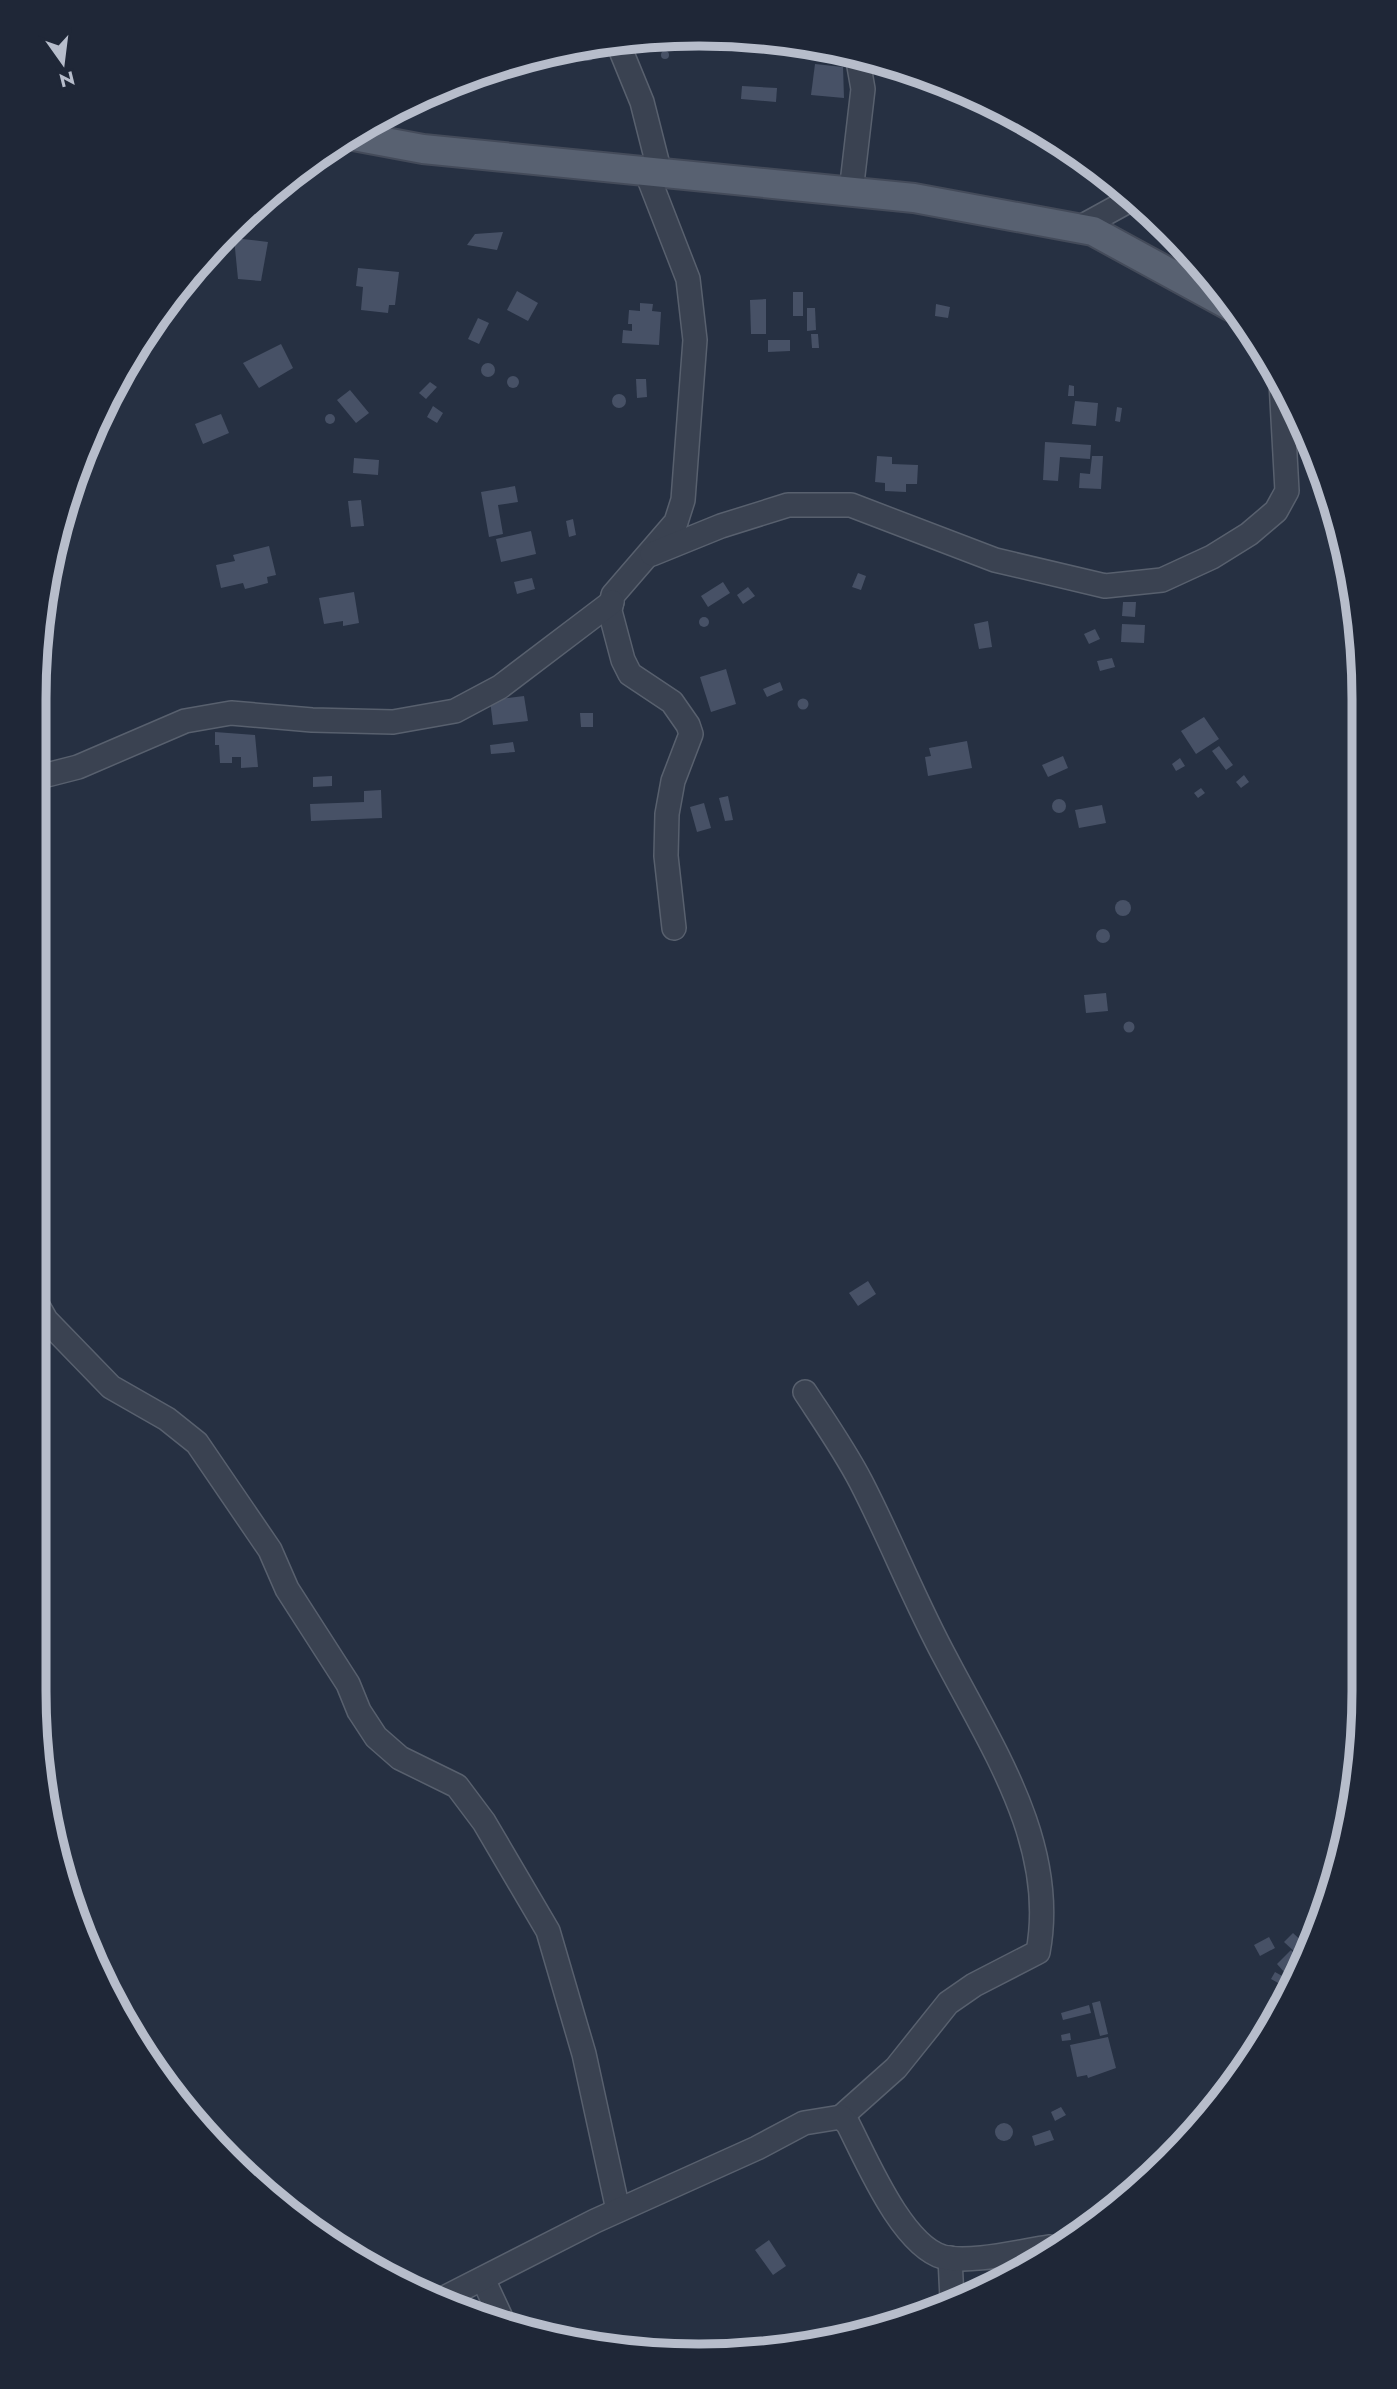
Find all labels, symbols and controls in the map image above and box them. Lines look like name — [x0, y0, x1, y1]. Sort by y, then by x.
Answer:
north arrow — [28, 28, 98, 98]
text: N — [56, 64, 78, 94]

